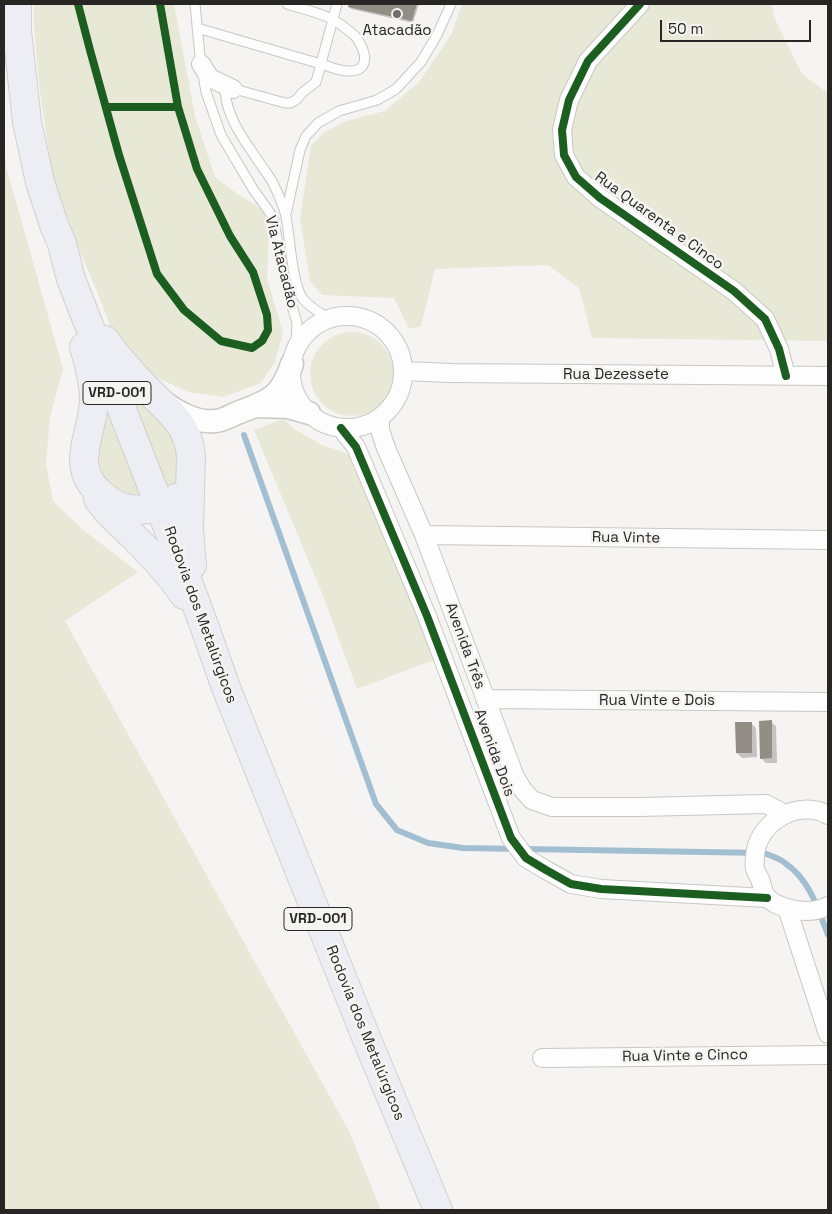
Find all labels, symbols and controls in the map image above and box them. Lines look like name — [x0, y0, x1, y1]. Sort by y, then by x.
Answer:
marker: Atacadão — [391, 8, 403, 20]
scale bar — [662, 10, 813, 42]
text: 50 m — [668, 19, 703, 38]
place label: Atacadão — [362, 22, 432, 40]
street label: Rua Quarenta e Cinco — [591, 168, 727, 274]
street label: Via Atacadão — [261, 214, 301, 310]
street label: Rua Dezessete — [563, 366, 669, 384]
road number: VRD-001 — [83, 382, 151, 404]
street label: Rodovia dos Metalúrgicos — [160, 524, 240, 706]
street label: Rua Vinte — [592, 528, 660, 548]
street label: Avenida Três — [441, 600, 489, 692]
street label: Rua Vinte e Dois — [599, 692, 715, 710]
street label: Avenida Dois — [470, 707, 518, 799]
road number: VRD-001 — [284, 908, 352, 931]
street label: Rodovia dos Metalúrgicos — [322, 943, 408, 1123]
street label: Rua Vinte e Cinco — [622, 1046, 748, 1066]

